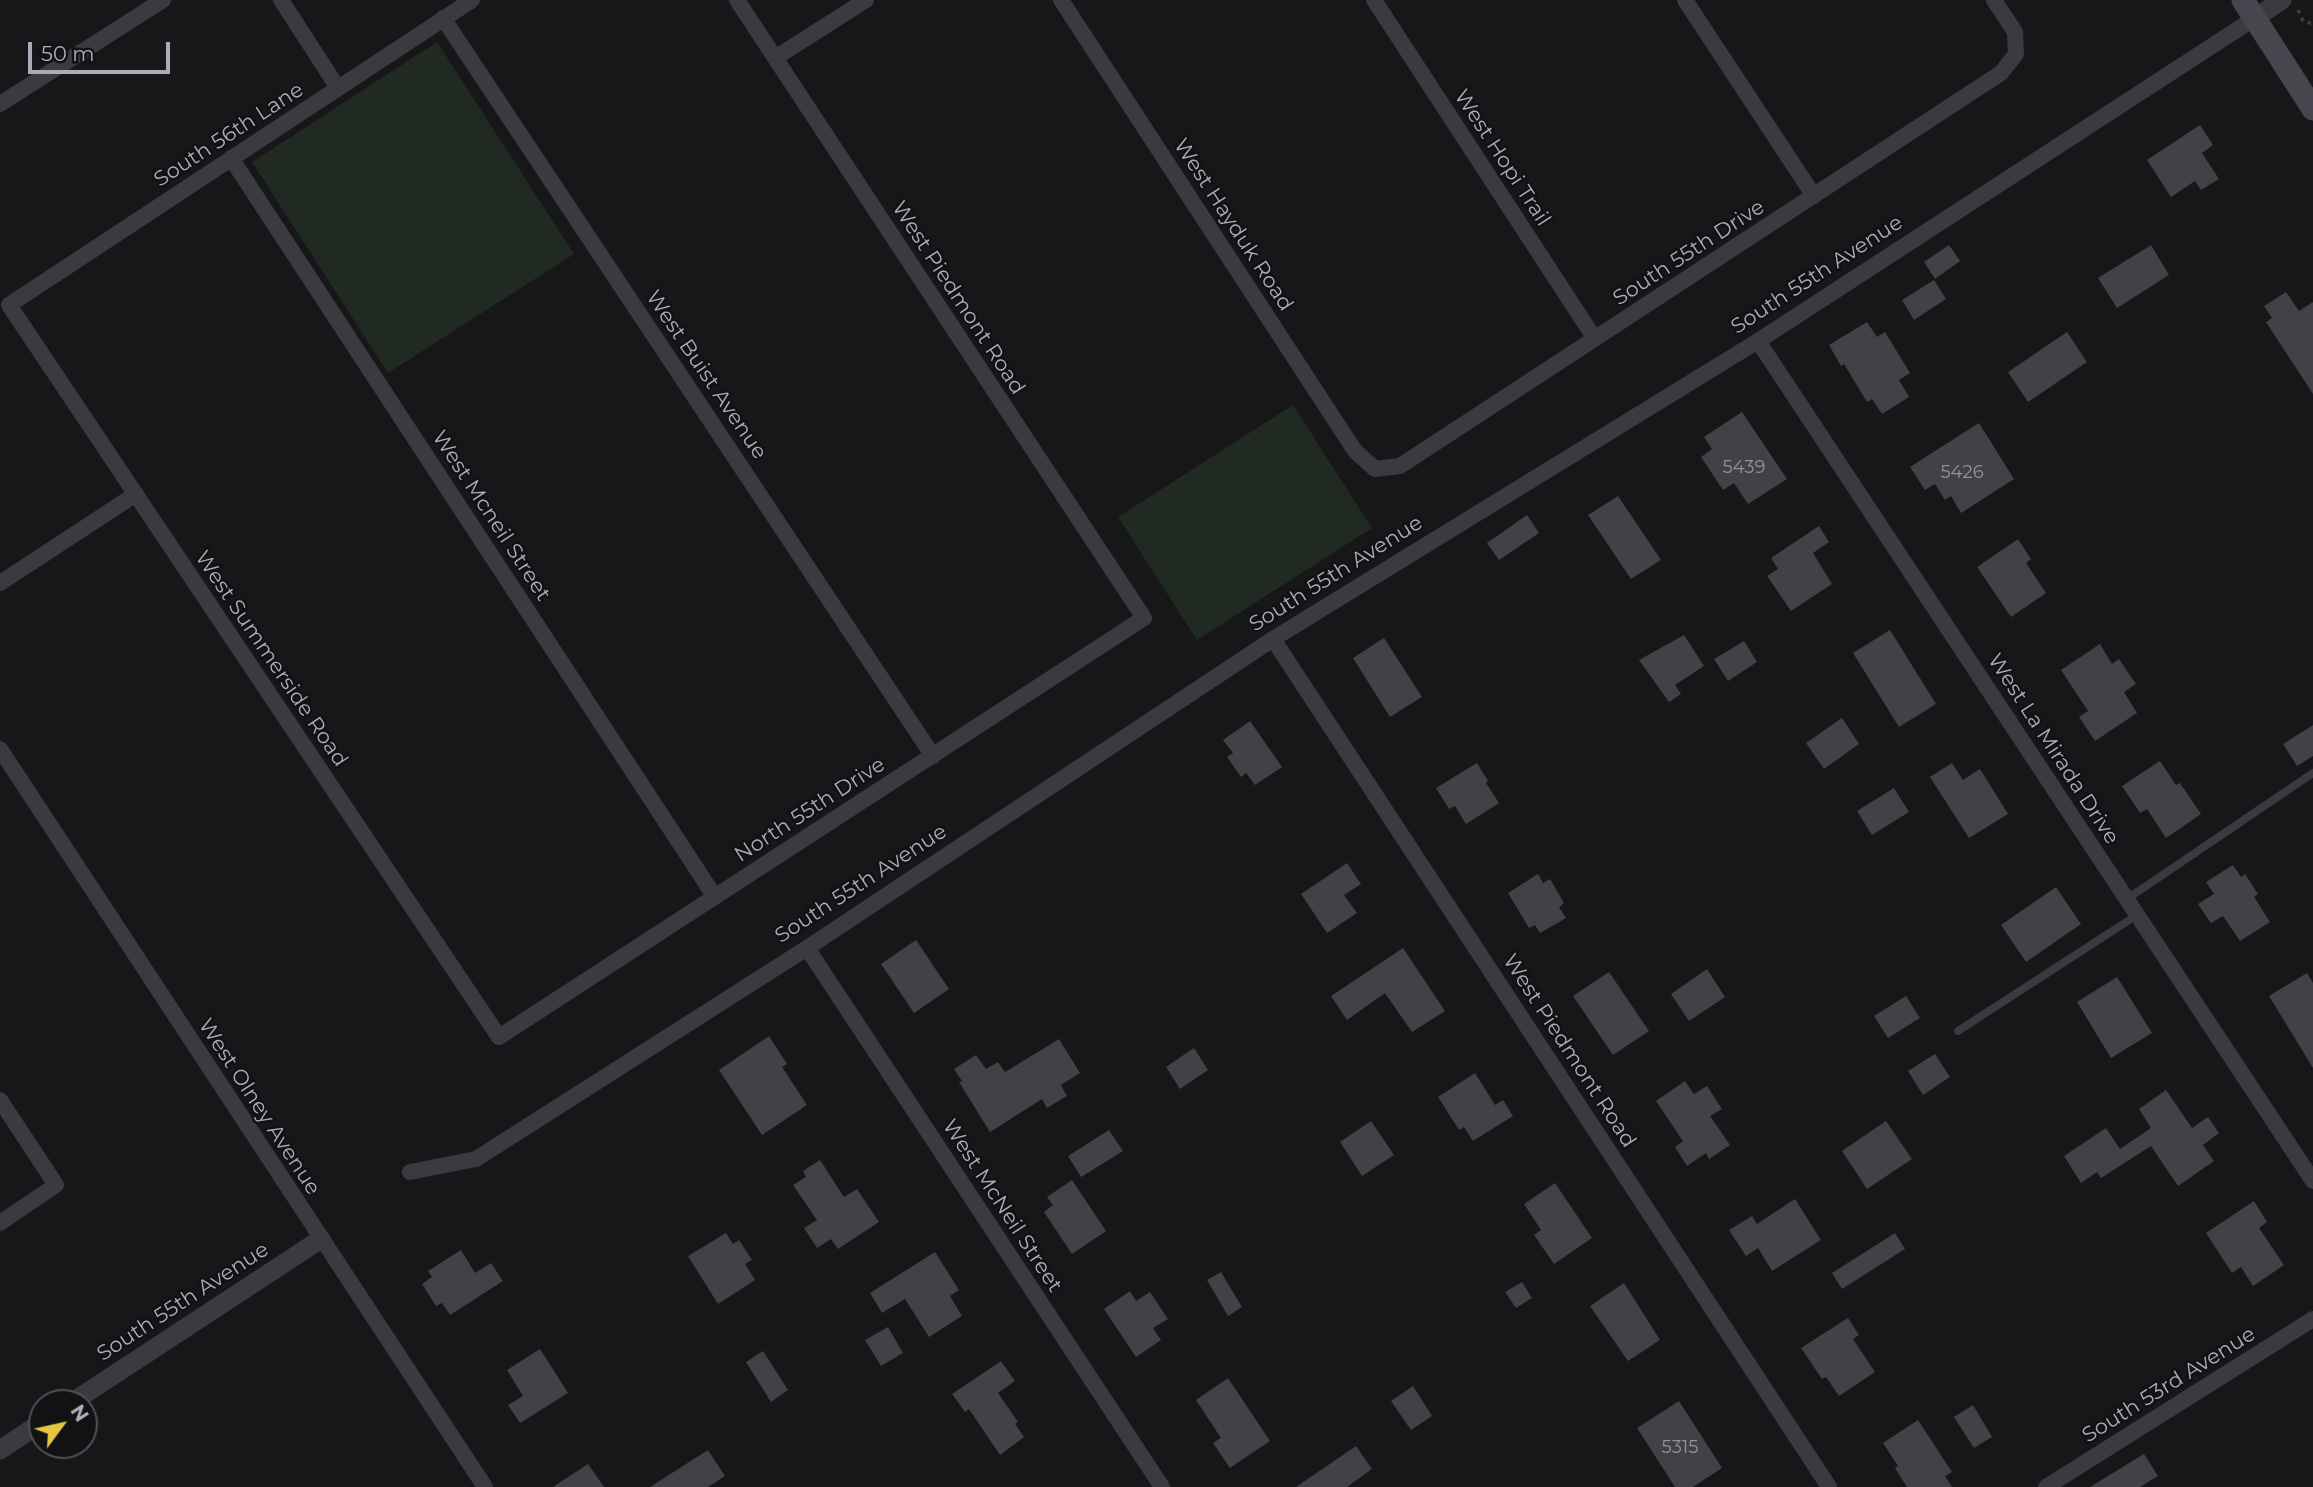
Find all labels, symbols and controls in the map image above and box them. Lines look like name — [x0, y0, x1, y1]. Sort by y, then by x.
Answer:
scale bar — [32, 28, 173, 72]
text: 50 m — [41, 41, 95, 66]
street label: South 56th Lane — [150, 77, 308, 193]
street label: West Hopi Trail — [1448, 85, 1556, 231]
street label: West Hayduk Road — [1168, 134, 1298, 316]
street label: South 55th Drive — [1609, 195, 1769, 311]
street label: West Piedmont Road — [886, 197, 1030, 399]
street label: South 55th Avenue — [1726, 210, 1908, 340]
street label: West Buist Avenue — [640, 286, 772, 464]
street label: West Mcneil Street — [426, 426, 556, 606]
house number: 5439 — [1723, 457, 1765, 479]
house number: 5426 — [1940, 462, 1984, 484]
street label: South 55th Avenue — [1245, 510, 1427, 638]
street label: West Summerside Road — [189, 546, 353, 772]
street label: West La Mirada Drive — [1982, 649, 2124, 849]
street label: North 55th Drive — [730, 752, 890, 868]
street label: South 55th Avenue — [770, 819, 952, 949]
street label: West Piedmont Road — [1497, 950, 1641, 1152]
street label: West Olney Avenue — [193, 1014, 325, 1200]
street label: West McNeil Street — [937, 1115, 1067, 1297]
street label: South 55th Avenue — [92, 1237, 274, 1367]
street label: South 53rd Avenue — [2078, 1322, 2260, 1448]
north arrow — [28, 1389, 98, 1459]
text: N — [66, 1401, 93, 1426]
house number: 5315 — [1662, 1437, 1698, 1459]

